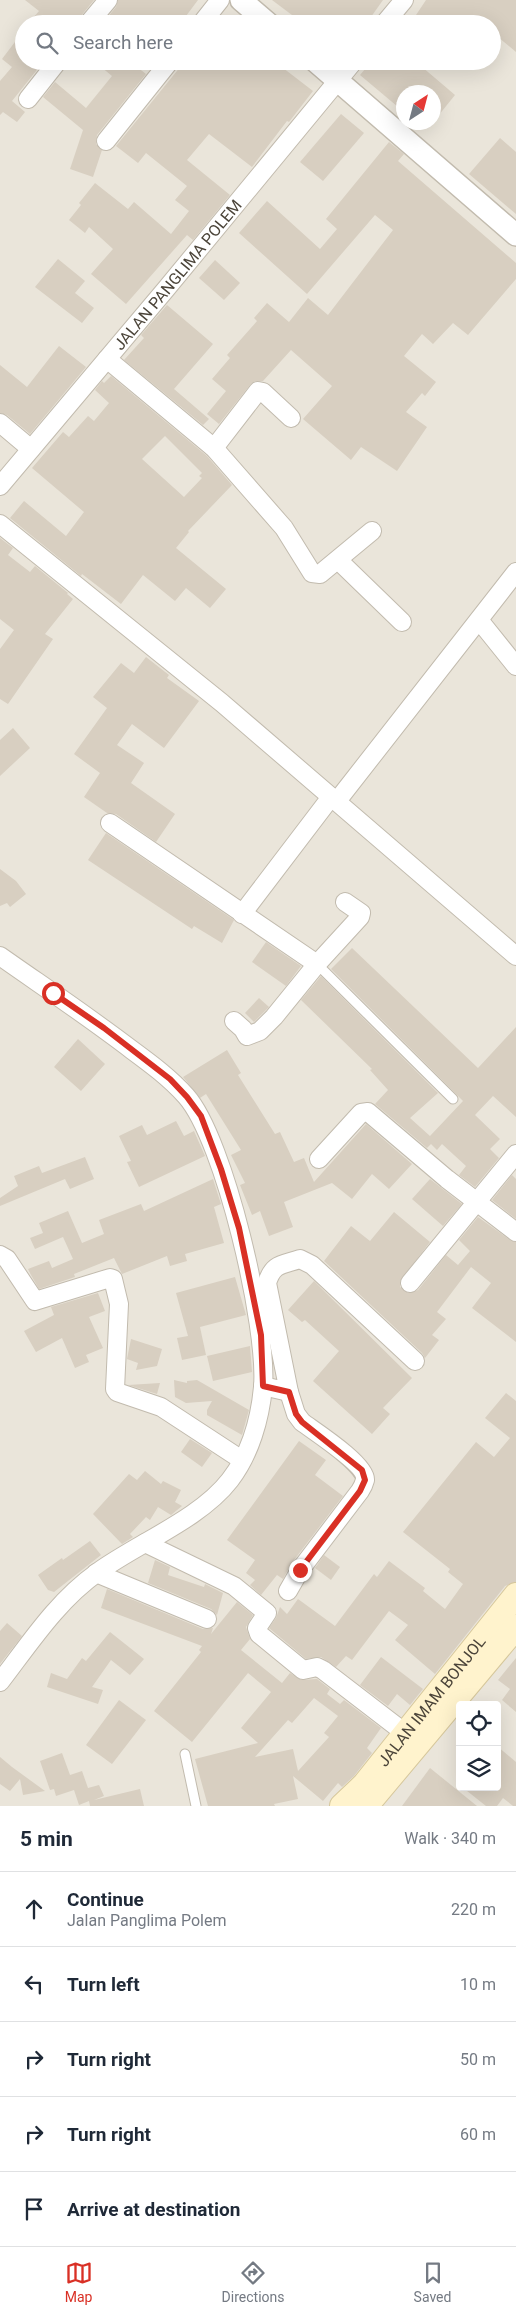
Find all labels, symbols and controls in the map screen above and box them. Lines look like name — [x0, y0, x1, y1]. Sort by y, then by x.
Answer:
search box — [15, 15, 501, 70]
icon: search — [33, 29, 61, 57]
text: Search here — [73, 31, 173, 54]
north arrow — [396, 85, 441, 130]
street label: JALAN PANGLIMA POLEM — [109, 196, 245, 354]
route start — [42, 982, 65, 1005]
route end — [289, 1559, 312, 1582]
street label: JALAN IMAM BONJOL — [373, 1632, 489, 1770]
map controls — [456, 1701, 501, 1791]
button: locate — [456, 1701, 501, 1746]
button: layers — [456, 1746, 501, 1791]
text: 5 min — [20, 1827, 73, 1851]
text: Walk · 340 m — [404, 1829, 496, 1848]
text: Continue — [67, 1888, 144, 1911]
icon: ahead — [20, 1895, 48, 1923]
text: 220 m — [451, 1900, 496, 1919]
text: Jalan Panglima Polem — [67, 1911, 226, 1930]
icon: left — [20, 1970, 48, 1998]
text: Turn left — [67, 1973, 140, 1996]
text: 10 m — [460, 1975, 496, 1994]
icon: right — [20, 2045, 48, 2073]
text: Turn right — [67, 2048, 151, 2071]
text: 50 m — [460, 2050, 496, 2069]
icon: right — [20, 2120, 48, 2148]
text: Turn right — [67, 2123, 151, 2146]
text: 60 m — [460, 2125, 496, 2144]
icon: arrive — [20, 2195, 48, 2223]
text: Arrive at destination — [67, 2198, 240, 2221]
tab: Map — [65, 2259, 93, 2305]
tab: Directions — [222, 2259, 285, 2305]
tab: Saved — [414, 2259, 451, 2305]

